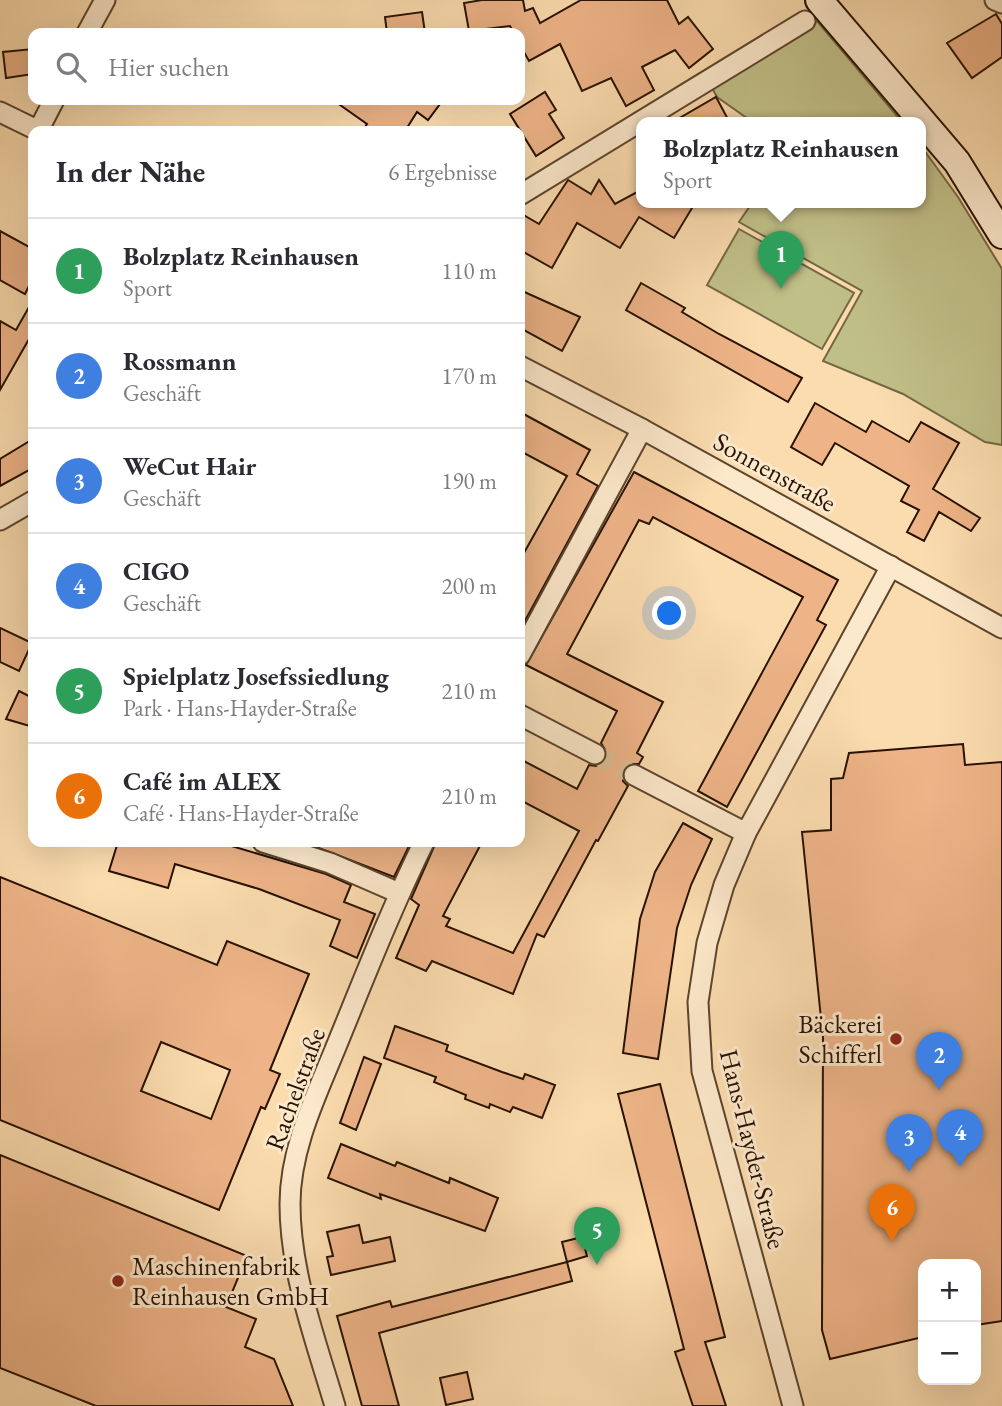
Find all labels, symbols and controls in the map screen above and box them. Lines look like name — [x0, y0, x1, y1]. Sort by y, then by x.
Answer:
search box — [28, 28, 525, 105]
icon: search — [52, 48, 90, 86]
text: Hier suchen — [108, 50, 229, 84]
popup — [636, 117, 926, 208]
text: Bolzplatz Reinhausen — [663, 131, 899, 165]
text: In der Nähe — [56, 152, 205, 191]
text: 6 Ergebnisse — [388, 157, 497, 187]
text: Sport — [663, 165, 712, 195]
pin: 1 — [758, 231, 804, 289]
text: Bolzplatz Reinhausen — [123, 239, 359, 273]
text: 1 — [73, 256, 85, 286]
text: 110 m — [441, 256, 497, 286]
text: Sport — [123, 273, 172, 303]
text: Rossmann — [123, 344, 236, 378]
text: 2 — [73, 361, 85, 391]
text: 170 m — [441, 361, 497, 391]
text: Geschäft — [123, 378, 201, 408]
street label: Sonnenstraße — [708, 424, 842, 520]
text: WeCut Hair — [123, 449, 256, 483]
text: 3 — [73, 466, 85, 496]
text: 190 m — [441, 466, 497, 496]
text: Geschäft — [123, 483, 201, 513]
text: CIGO — [123, 554, 189, 588]
text: 4 — [73, 571, 85, 601]
text: 200 m — [441, 571, 497, 601]
text: Geschäft — [123, 588, 201, 618]
your location — [652, 596, 686, 630]
text: Spielplatz Josefssiedlung — [123, 659, 389, 693]
text: 5 — [73, 676, 85, 706]
text: 210 m — [441, 676, 497, 706]
text: Park · Hans-Hayder-Straße — [123, 693, 357, 723]
text: Café im ALEX — [123, 764, 281, 798]
text: 6 — [73, 781, 85, 811]
text: 210 m — [441, 781, 497, 811]
text: Café · Hans-Hayder-Straße — [123, 798, 359, 828]
place label: Bäckerei Schifferl — [798, 1007, 882, 1071]
street label: Rachelstraße — [257, 1023, 333, 1155]
marker: Bäckerei Schifferl — [888, 1031, 904, 1047]
pin: 2 — [916, 1032, 962, 1090]
street label: Hans-Hayder-Straße — [712, 1046, 794, 1252]
pin: 4 — [937, 1109, 983, 1167]
pin: 3 — [886, 1114, 932, 1172]
pin: 6 — [869, 1184, 915, 1242]
pin: 5 — [574, 1207, 620, 1265]
place label: Maschinenfabrik Reinhausen GmbH — [132, 1249, 329, 1313]
map controls — [918, 1259, 981, 1385]
button: + — [918, 1259, 981, 1322]
marker: Maschinenfabrik Reinhausen GmbH — [110, 1273, 126, 1289]
button: − — [918, 1322, 981, 1385]

